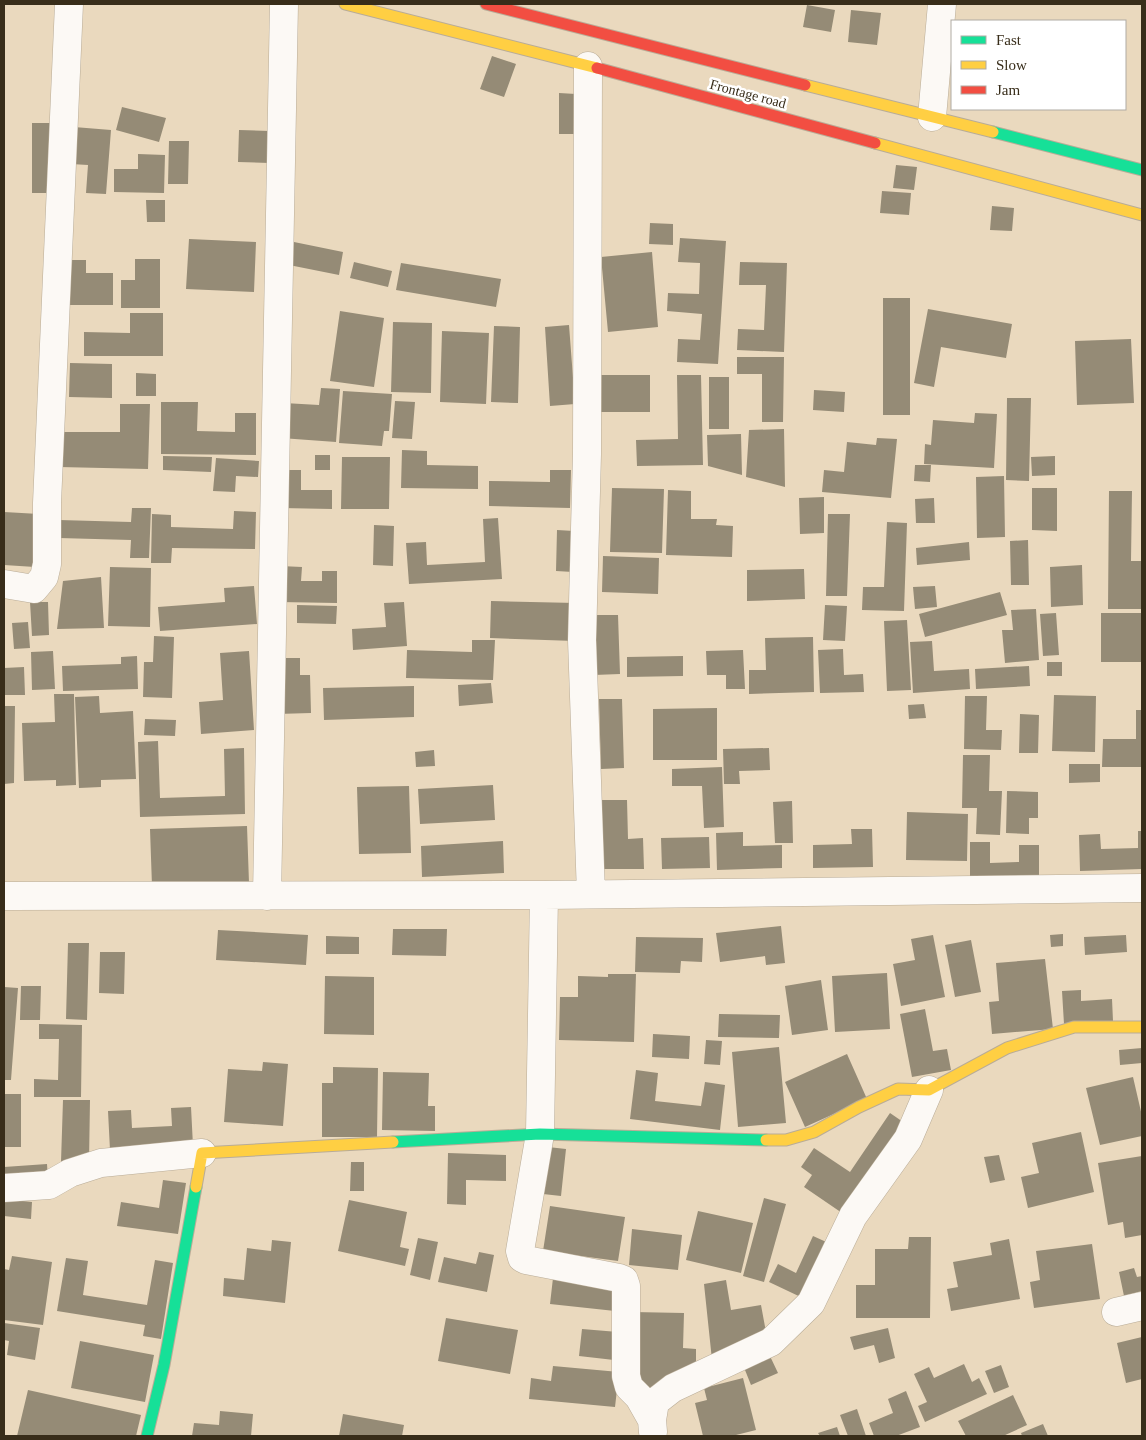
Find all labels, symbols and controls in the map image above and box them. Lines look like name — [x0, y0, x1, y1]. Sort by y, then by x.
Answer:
legend — [951, 20, 1126, 110]
text: Fast — [996, 32, 1022, 48]
text: Slow — [996, 57, 1027, 73]
street label: Frontage road — [708, 77, 788, 111]
text: Jam — [996, 82, 1020, 98]

